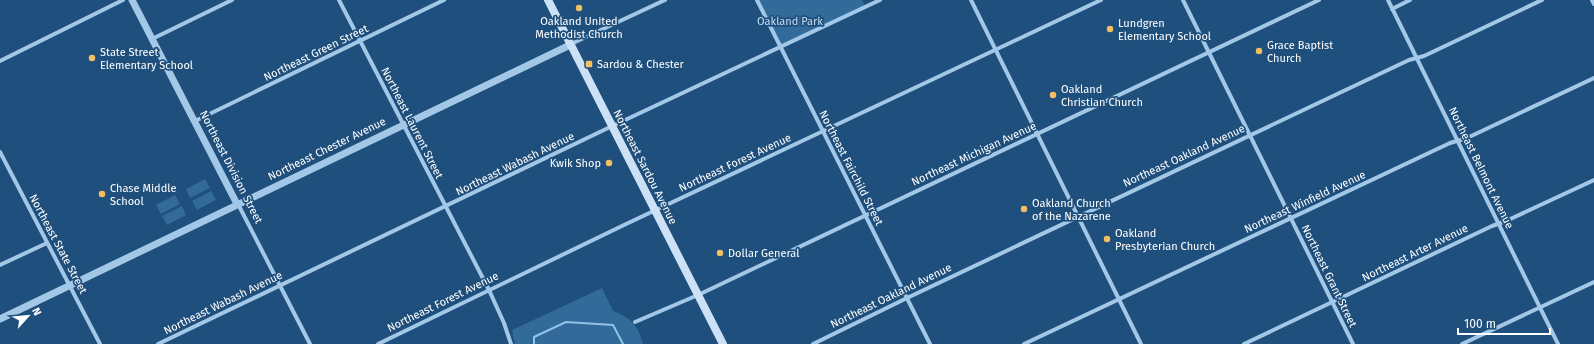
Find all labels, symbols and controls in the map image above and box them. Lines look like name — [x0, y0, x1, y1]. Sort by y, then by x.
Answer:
marker: Oakland United Methodist Church — [574, 3, 584, 13]
place label: Oakland United Methodist Church — [535, 15, 623, 41]
park label: Oakland Park — [757, 15, 823, 28]
place label: Lundgren Elementary School — [1118, 17, 1211, 43]
street label: Northeast Green Street — [262, 22, 370, 84]
marker: Lundgren Elementary School — [1105, 24, 1115, 34]
place label: Grace Baptist Church — [1267, 39, 1333, 65]
place label: State Street Elementary School — [100, 46, 193, 72]
marker: Grace Baptist Church — [1254, 46, 1264, 56]
marker: State Street Elementary School — [87, 53, 97, 63]
place label: Sardou & Chester — [597, 58, 685, 71]
marker: Sardou & Chester — [584, 59, 594, 69]
street label: Northeast Laurent Street — [378, 65, 446, 181]
place label: Oakland Christian Church — [1061, 83, 1143, 109]
marker: Oakland Christian Church — [1048, 90, 1058, 100]
street label: Northeast Belmont Avenue — [1446, 105, 1516, 231]
street label: Northeast Sardou Avenue — [610, 107, 680, 227]
street label: Northeast Division Street — [197, 108, 265, 226]
street label: Northeast Fairchild Street — [816, 108, 886, 228]
street label: Northeast Chester Avenue — [266, 115, 388, 183]
street label: Northeast Michigan Avenue — [910, 119, 1038, 189]
street label: Northeast Oakland Avenue — [1121, 122, 1247, 190]
street label: Northeast Wabash Avenue — [454, 130, 576, 198]
street label: Northeast Forest Avenue — [677, 131, 793, 195]
place label: Kwik Shop — [550, 157, 601, 170]
marker: Kwik Shop — [604, 158, 614, 168]
street label: Northeast Winfield Avenue — [1242, 168, 1368, 236]
place label: Chase Middle School — [110, 182, 176, 208]
marker: Chase Middle School — [97, 189, 107, 199]
street label: Northeast State Street — [26, 192, 90, 296]
place label: Oakland Church of the Nazarene — [1032, 197, 1111, 223]
marker: Oakland Church of the Nazarene — [1019, 204, 1029, 214]
street label: Northeast Arter Avenue — [1360, 222, 1470, 284]
street label: Northeast Grant Street — [1299, 223, 1359, 329]
place label: Oakland Presbyterian Church — [1115, 227, 1215, 253]
marker: Oakland Presbyterian Church — [1102, 234, 1112, 244]
place label: Dollar General — [728, 247, 799, 260]
marker: Dollar General — [715, 248, 725, 258]
street label: Northeast Oakland Avenue — [828, 261, 954, 331]
street label: Northeast Wabash Avenue — [162, 269, 284, 337]
street label: Northeast Forest Avenue — [385, 269, 501, 335]
north arrow — [8, 296, 48, 336]
text: N — [29, 305, 44, 318]
scale bar — [1458, 310, 1550, 336]
text: 100 m — [1464, 317, 1496, 331]

